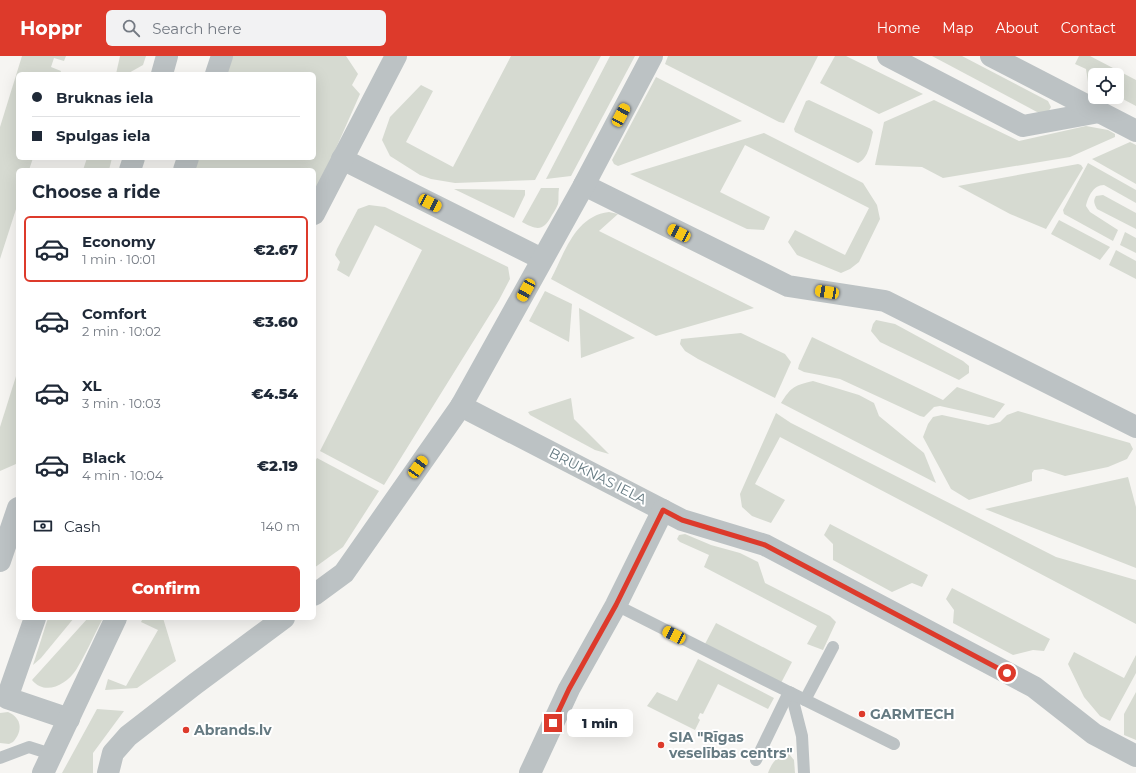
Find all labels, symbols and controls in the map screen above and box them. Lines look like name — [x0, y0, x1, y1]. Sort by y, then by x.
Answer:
search box — [106, 10, 386, 46]
text: Hoppr — [20, 17, 82, 40]
icon: search — [120, 17, 142, 39]
text: Search here — [152, 19, 241, 38]
text: Home — [877, 19, 920, 37]
text: Map — [942, 19, 973, 37]
text: About — [995, 19, 1039, 37]
text: Contact — [1061, 19, 1116, 37]
map controls — [1088, 68, 1124, 104]
button: locate — [1088, 68, 1124, 104]
text: Bruknas iela — [56, 88, 154, 107]
car — [610, 102, 632, 128]
text: Spulgas iela — [56, 126, 150, 145]
text: Choose a ride — [32, 181, 160, 203]
car — [417, 192, 443, 214]
car — [666, 222, 692, 244]
icon: car — [34, 231, 70, 267]
text: Economy — [82, 232, 155, 251]
text: €2.67 — [253, 240, 298, 259]
text: 1 min · 10:01 — [82, 251, 156, 267]
car — [515, 277, 537, 303]
car — [814, 284, 840, 300]
icon: car — [34, 303, 70, 339]
text: Comfort — [82, 304, 147, 323]
text: €3.60 — [253, 312, 298, 331]
text: 2 min · 10:02 — [82, 323, 161, 339]
icon: car — [34, 375, 70, 411]
text: XL — [82, 376, 101, 395]
text: €4.54 — [251, 384, 298, 403]
text: 3 min · 10:03 — [82, 395, 161, 411]
street label: BRUKNAS IELA — [546, 444, 651, 509]
icon: car — [34, 447, 70, 483]
text: Black — [82, 448, 126, 467]
car — [406, 454, 430, 480]
text: €2.19 — [257, 456, 298, 475]
text: 4 min · 10:04 — [82, 467, 163, 483]
icon: cash — [32, 515, 54, 537]
text: Cash — [64, 517, 101, 536]
text: 140 m — [261, 518, 300, 534]
button: Confirm — [32, 566, 300, 612]
car — [661, 624, 687, 646]
route start — [998, 664, 1016, 682]
place label: GARMTECH — [870, 705, 955, 723]
callout: 1 min — [567, 709, 633, 737]
marker: GARMTECH — [857, 709, 867, 719]
route end — [544, 714, 562, 732]
text: 1 min — [582, 715, 618, 731]
place label: Abrands.lv — [193, 721, 272, 739]
marker: Abrands.lv — [181, 725, 191, 735]
place label: SIA "Rīgas veselības centrs" — [668, 728, 793, 762]
marker: SIA "Rīgas veselības centrs" — [656, 740, 666, 750]

